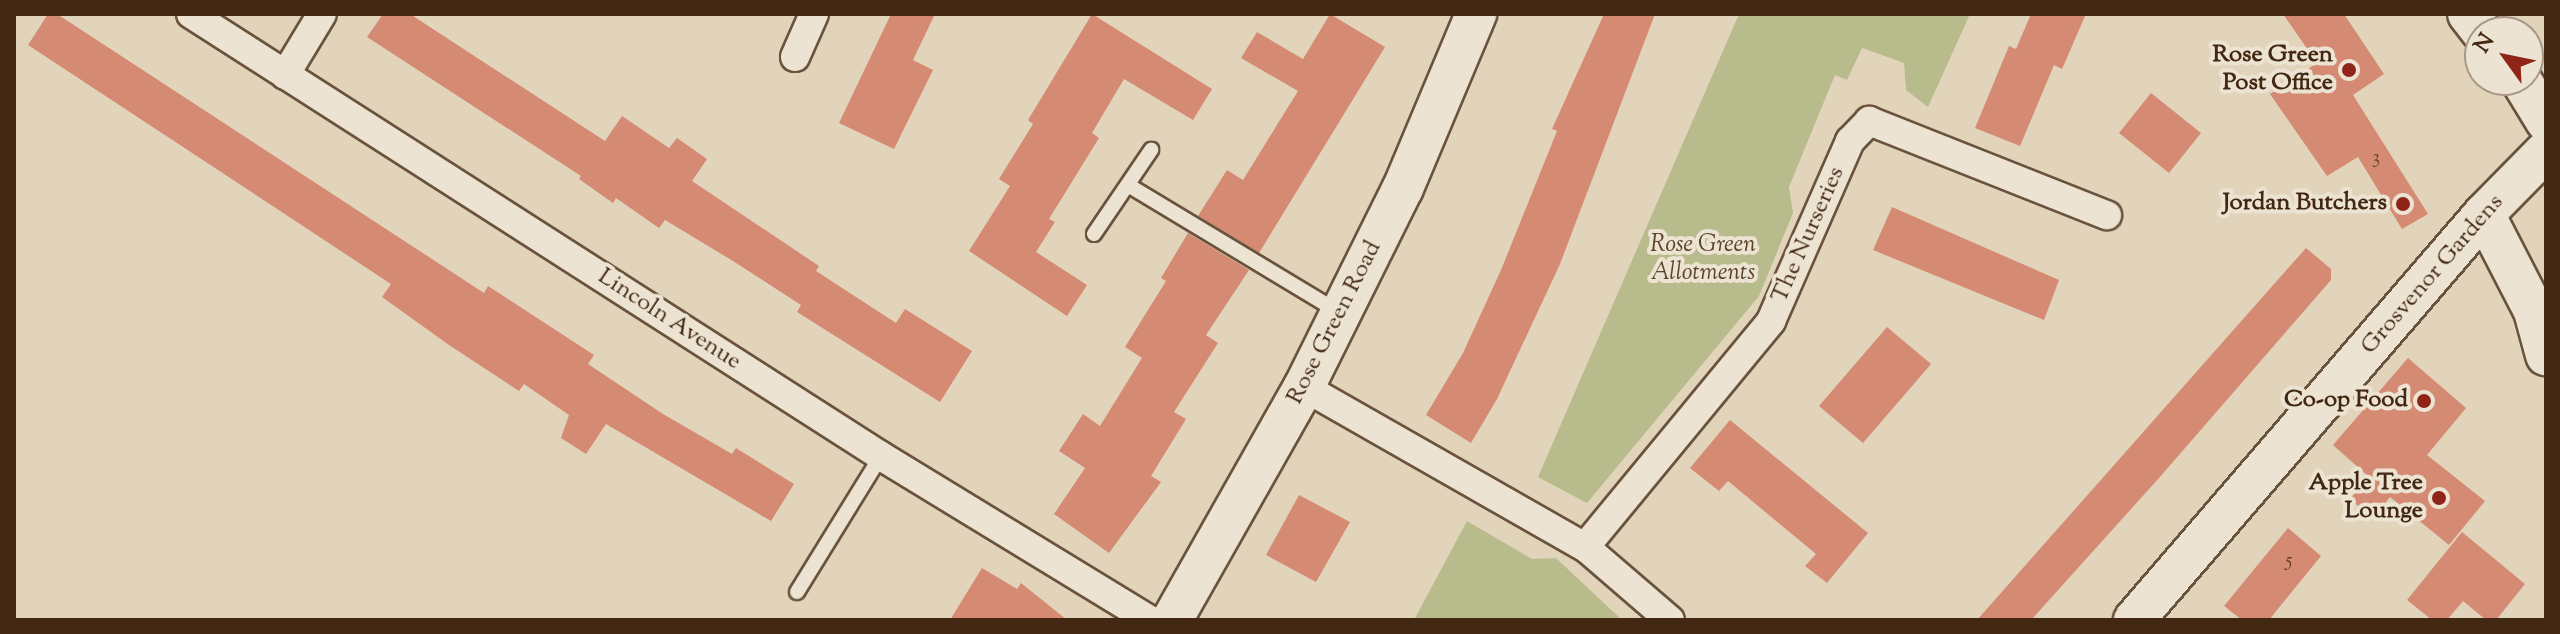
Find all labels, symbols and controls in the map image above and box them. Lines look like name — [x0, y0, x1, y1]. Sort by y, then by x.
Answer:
north arrow — [2464, 16, 2544, 96]
text: N — [2467, 28, 2504, 60]
place label: Rose Green Post Office — [2212, 42, 2333, 98]
marker: Rose Green Post Office — [2340, 61, 2358, 79]
house number: 3 — [2372, 146, 2380, 170]
street label: The Nurseries — [1766, 163, 1852, 307]
street label: Grosvenor Gardens — [2356, 189, 2510, 361]
place label: Jordan Butchers — [2223, 190, 2387, 218]
marker: Jordan Butchers — [2394, 195, 2412, 213]
park label: Rose Green Allotments — [1650, 232, 1756, 288]
street label: Rose Green Road — [1281, 236, 1389, 410]
street label: Lincoln Avenue — [592, 263, 746, 377]
place label: Co-op Food — [2284, 387, 2408, 415]
marker: Co-op Food — [2415, 392, 2433, 410]
place label: Apple Tree Lounge — [2309, 470, 2423, 526]
marker: Apple Tree Lounge — [2430, 489, 2448, 507]
house number: 5 — [2286, 549, 2292, 573]

